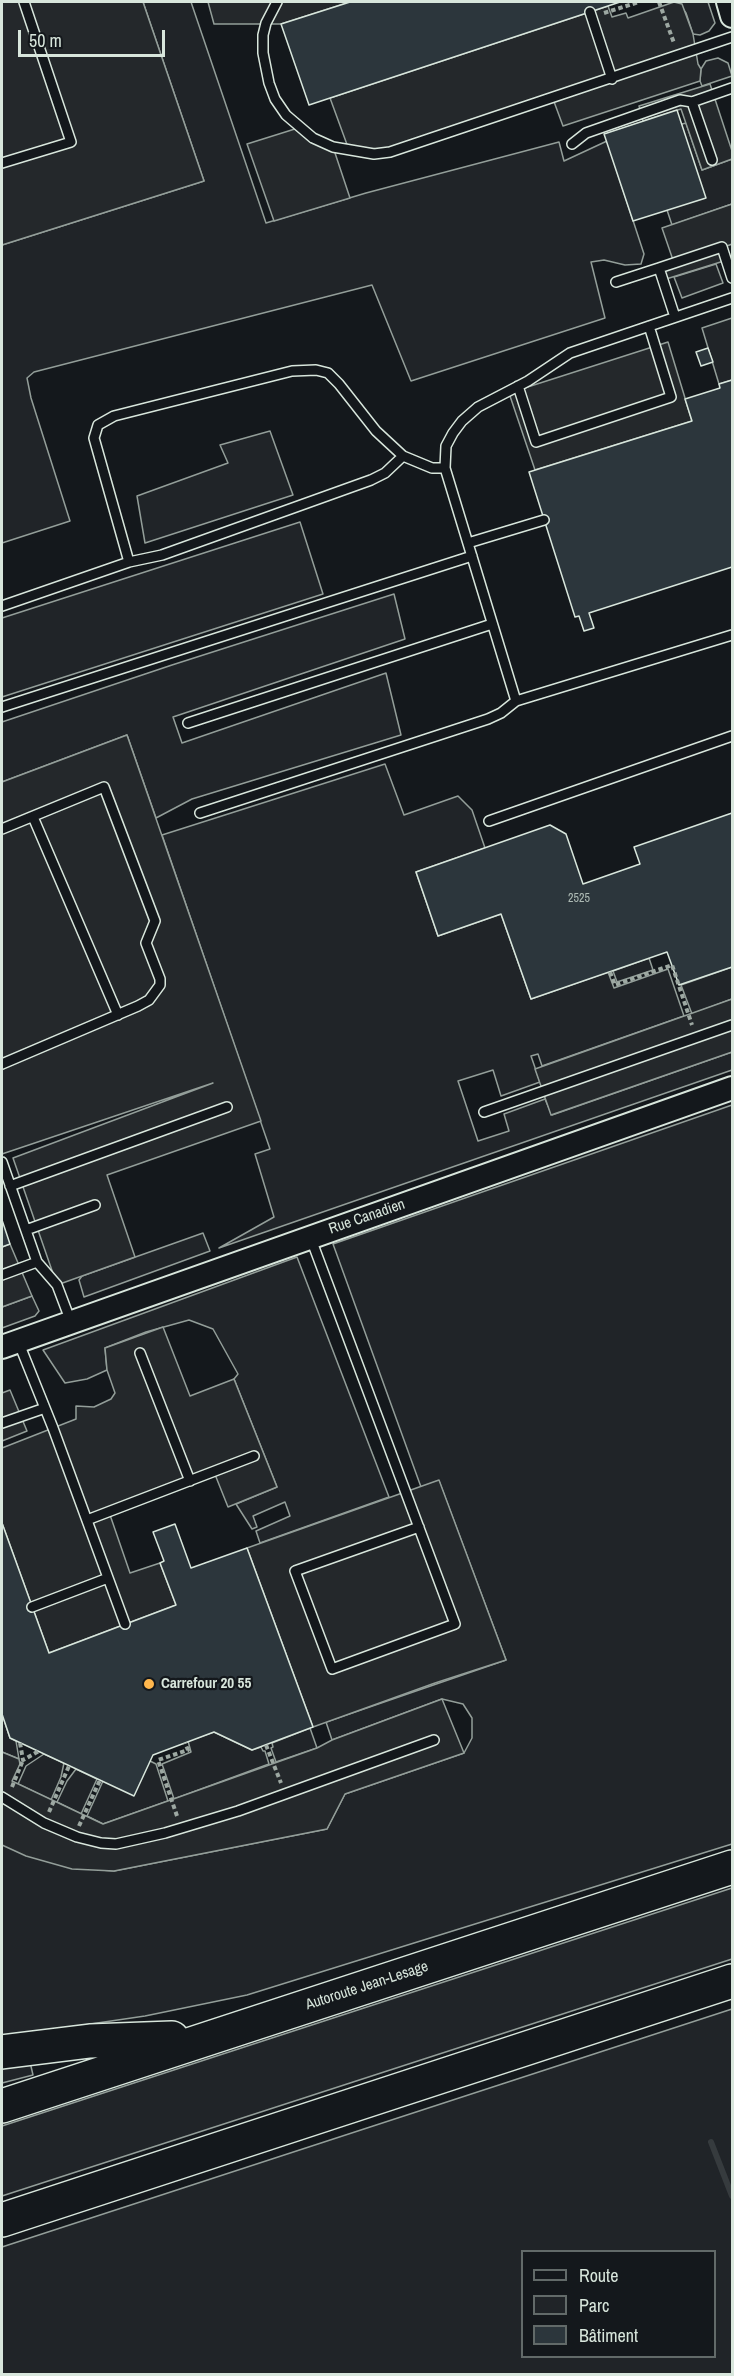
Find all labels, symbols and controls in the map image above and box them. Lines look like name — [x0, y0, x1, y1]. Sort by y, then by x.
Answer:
scale bar — [21, 18, 168, 56]
text: 50 m — [29, 28, 62, 53]
house number: 2525 — [568, 892, 590, 906]
street label: Rue Canadien — [327, 1196, 407, 1238]
place label: Carrefour 20 55 — [161, 1675, 251, 1693]
marker: Carrefour 20 55 — [142, 1677, 156, 1691]
street label: Autoroute Jean-Lesage — [303, 1958, 431, 2014]
legend — [521, 2250, 716, 2358]
text: Route — [579, 2263, 618, 2288]
text: Parc — [579, 2293, 609, 2318]
text: Bâtiment — [579, 2323, 638, 2348]

